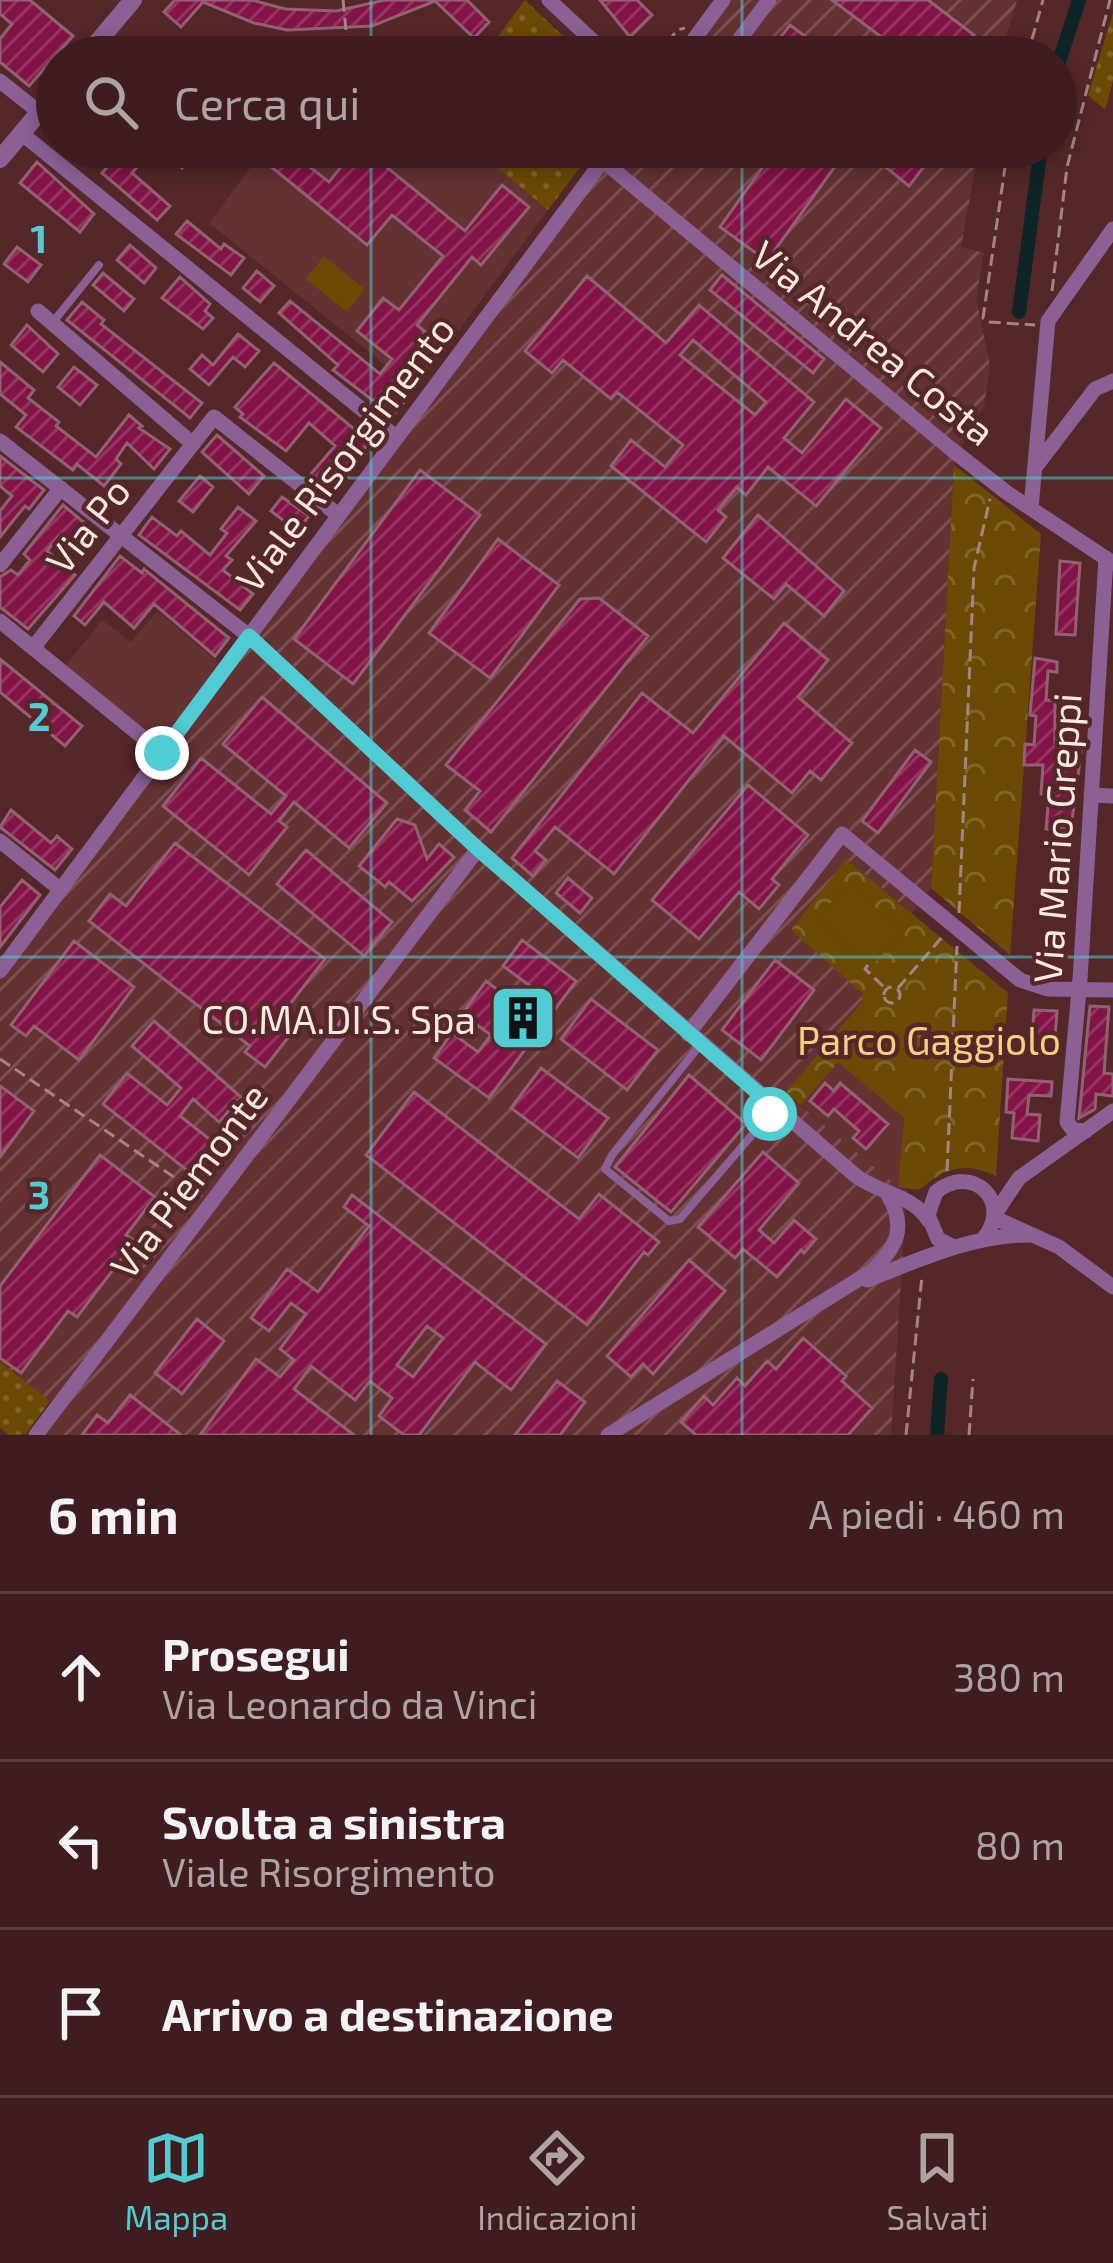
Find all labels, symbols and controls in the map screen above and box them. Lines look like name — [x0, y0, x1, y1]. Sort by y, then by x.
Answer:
search box — [36, 36, 1077, 168]
icon: search — [78, 69, 144, 135]
text: Cerca qui — [174, 75, 360, 129]
text: 1 — [31, 214, 47, 261]
street label: Via Andrea Costa — [743, 230, 1005, 454]
street label: Viale Risorgimento — [225, 306, 463, 600]
street label: Via Po — [35, 468, 139, 582]
street label: Via Mario Greppi — [1022, 691, 1090, 985]
text: 2 — [28, 692, 50, 739]
route end — [135, 726, 189, 780]
building icon: CO.MA.DI.S. Spa — [488, 983, 558, 1053]
place label: CO.MA.DI.S. Spa — [201, 995, 476, 1042]
park label: Parco Gaggiolo — [797, 1016, 1061, 1063]
street label: Via Piemonte — [99, 1073, 277, 1287]
route start — [743, 1087, 797, 1141]
text: 3 — [28, 1170, 50, 1217]
text: 6 min — [48, 1483, 179, 1544]
text: A piedi · 460 m — [808, 1490, 1065, 1537]
text: Prosegui — [162, 1626, 350, 1680]
icon: ahead — [48, 1644, 114, 1710]
text: 380 m — [953, 1653, 1065, 1700]
text: Via Leonardo da Vinci — [162, 1680, 537, 1727]
text: Svolta a sinistra — [162, 1794, 506, 1848]
icon: left — [48, 1812, 114, 1878]
text: 80 m — [975, 1821, 1065, 1868]
text: Viale Risorgimento — [162, 1848, 496, 1895]
icon: arrive — [48, 1980, 114, 2046]
text: Arrivo a destinazione — [162, 1986, 614, 2040]
tab: Mappa — [125, 2125, 228, 2237]
tab: Indicazioni — [477, 2125, 637, 2237]
tab: Salvati — [887, 2125, 988, 2237]

